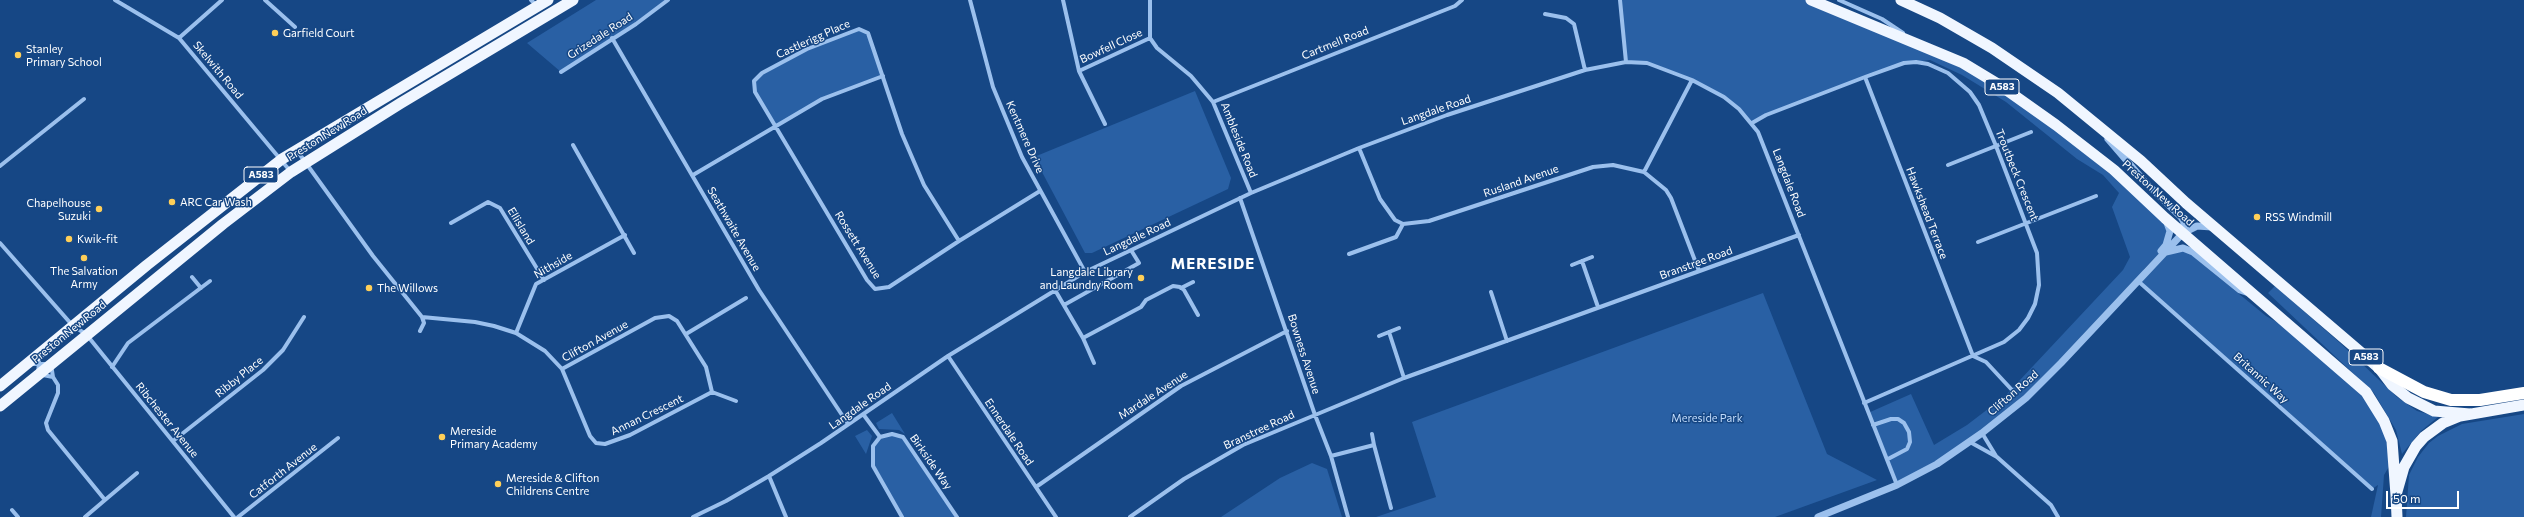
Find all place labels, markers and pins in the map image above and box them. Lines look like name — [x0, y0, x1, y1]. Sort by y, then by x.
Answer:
place label: Garfield Court — [283, 26, 355, 40]
marker: Garfield Court — [270, 28, 280, 38]
place label: Stanley Primary School — [26, 42, 102, 68]
marker: Stanley Primary School — [13, 50, 23, 60]
place label: ARC Car Wash — [180, 195, 252, 209]
place label: Chapelhouse Suzuki — [26, 196, 91, 222]
marker: ARC Car Wash — [167, 197, 177, 207]
marker: Chapelhouse Suzuki — [94, 204, 104, 214]
place label: RSS Windmill — [2265, 210, 2332, 224]
marker: RSS Windmill — [2252, 212, 2262, 222]
place label: Kwik-fit — [77, 232, 118, 246]
marker: Kwik-fit — [64, 234, 74, 244]
marker: The Salvation Army — [79, 253, 89, 263]
place label: The Salvation Army — [50, 264, 118, 290]
place label: Langdale Library and Laundry Room — [1040, 265, 1133, 291]
marker: Langdale Library and Laundry Room — [1136, 273, 1146, 283]
place label: The Willows — [377, 281, 438, 295]
marker: The Willows — [364, 283, 374, 293]
place label: Mereside Primary Academy — [450, 424, 538, 450]
marker: Mereside Primary Academy — [437, 432, 447, 442]
place label: Mereside & Clifton Childrens Centre — [506, 471, 599, 497]
marker: Mereside & Clifton Childrens Centre — [493, 479, 503, 489]

